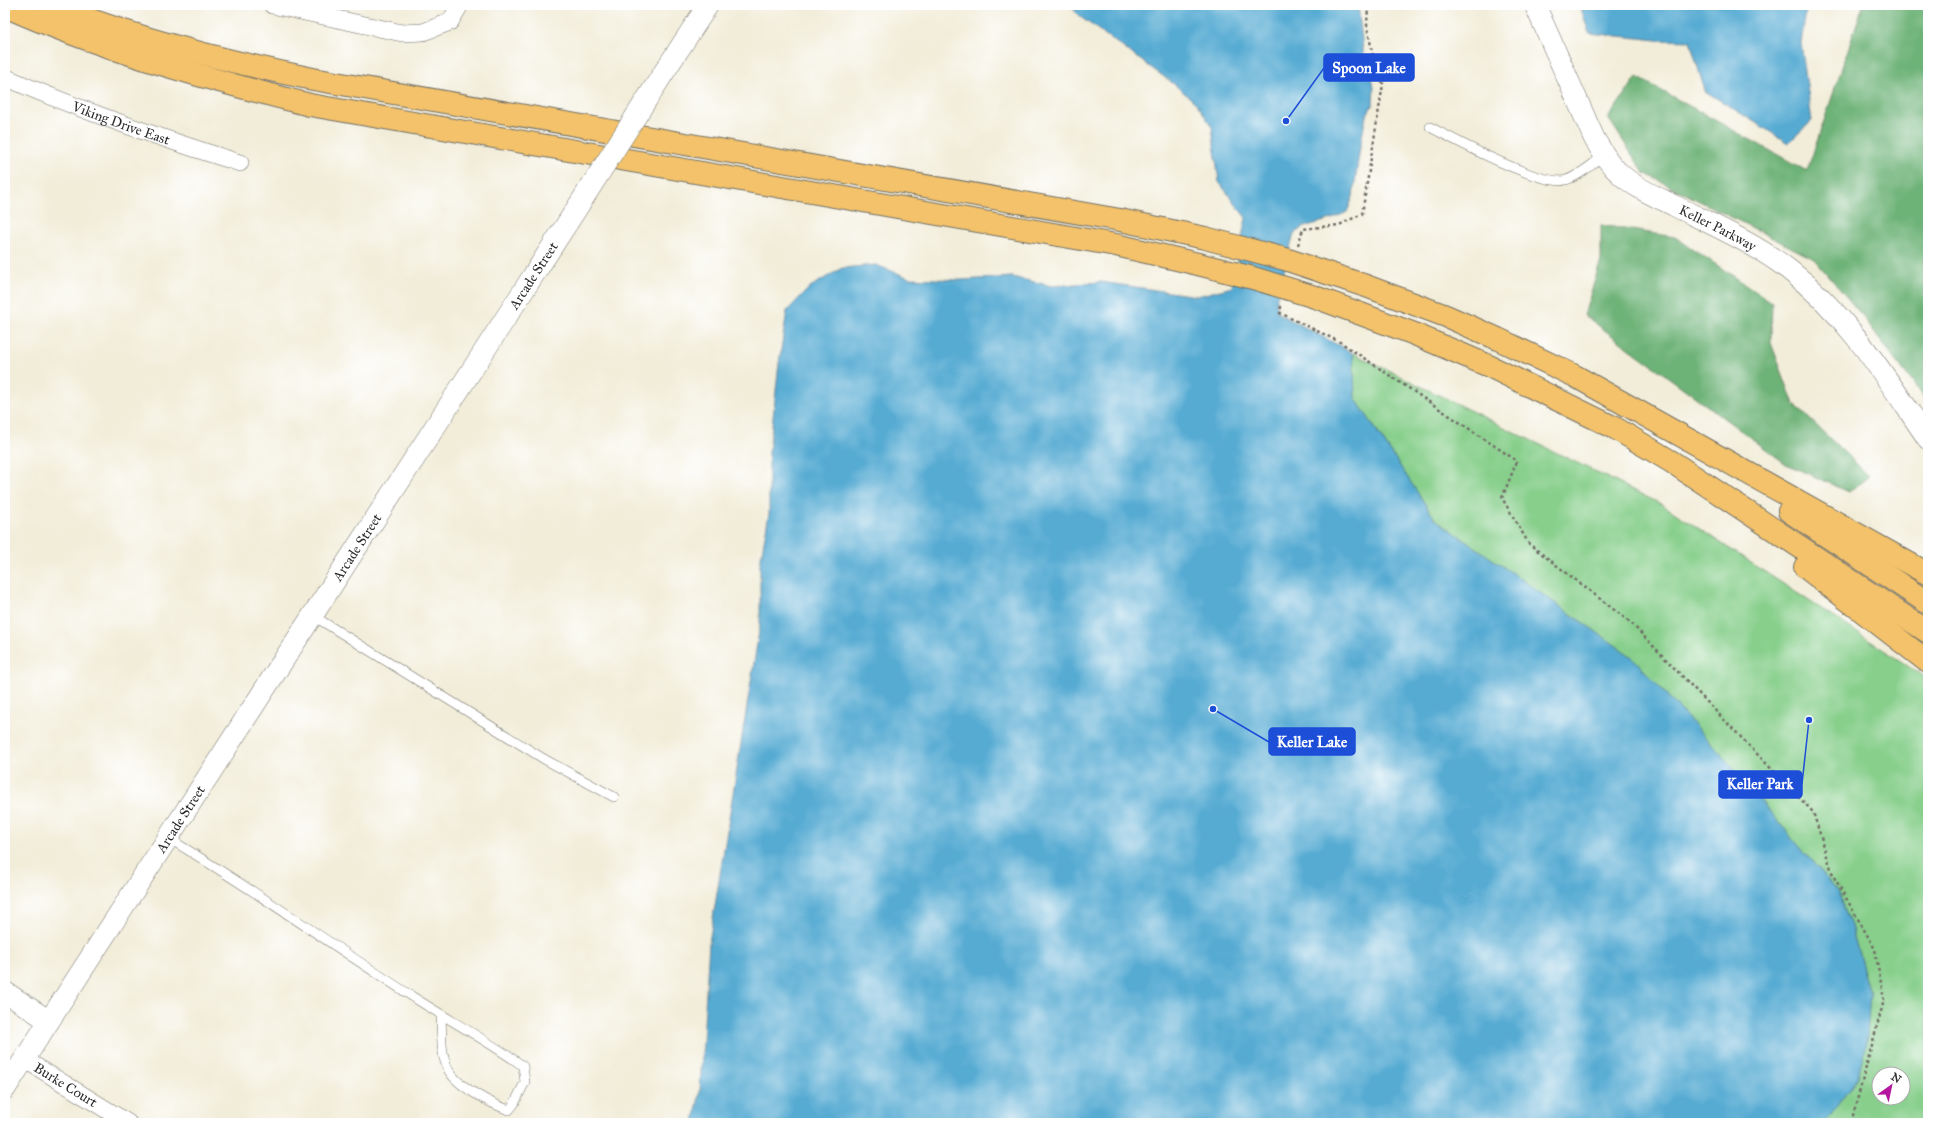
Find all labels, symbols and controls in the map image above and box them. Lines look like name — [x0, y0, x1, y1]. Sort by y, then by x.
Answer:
callout: Spoon Lake — [1324, 54, 1414, 81]
text: Spoon Lake — [1332, 59, 1406, 78]
street label: Viking Drive East — [69, 98, 172, 149]
street label: Keller Parkway — [1676, 201, 1760, 255]
street label: Arcade Street — [505, 239, 562, 314]
street label: Arcade Street — [329, 510, 385, 585]
callout: Keller Lake — [1269, 728, 1355, 755]
text: Keller Lake — [1277, 733, 1348, 751]
callout: Keller Park — [1719, 771, 1802, 798]
text: Keller Park — [1726, 775, 1795, 793]
street label: Arcade Street — [152, 782, 209, 857]
street label: Burke Court — [31, 1059, 100, 1111]
north arrow — [1871, 1066, 1911, 1106]
text: N — [1889, 1070, 1904, 1086]

